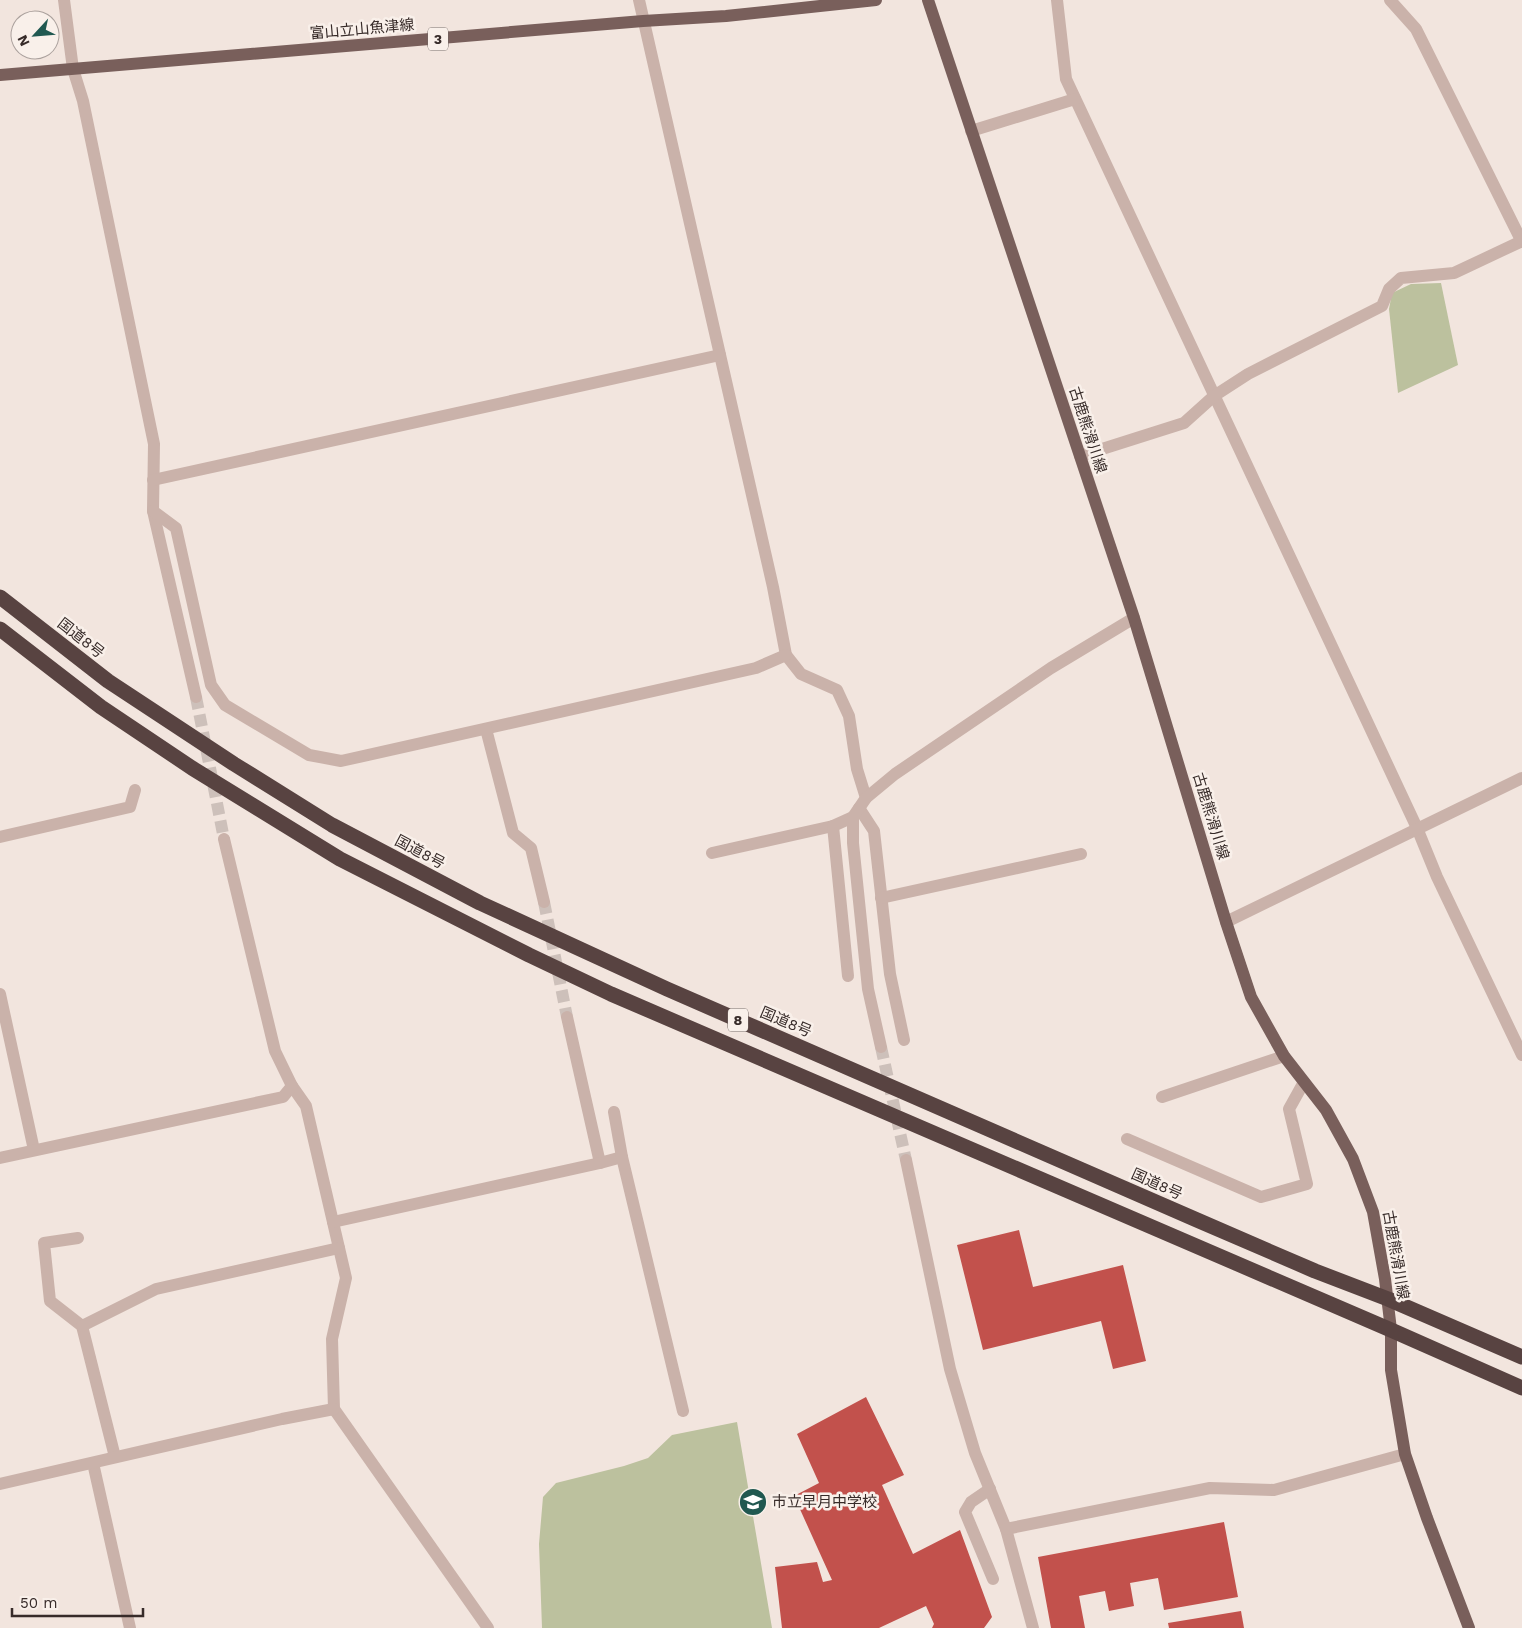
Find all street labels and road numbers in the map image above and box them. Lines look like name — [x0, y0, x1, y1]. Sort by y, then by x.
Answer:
street label: 富山立山魚津線 — [309, 15, 415, 43]
road number: 3 — [428, 28, 448, 50]
street label: 古鹿熊滑川線 — [1066, 384, 1110, 476]
street label: 国道8号 — [54, 614, 108, 662]
street label: 古鹿熊滑川線 — [1189, 770, 1233, 862]
street label: 国道8号 — [392, 831, 448, 873]
street label: 国道8号 — [758, 1003, 814, 1041]
road number: 8 — [728, 1008, 748, 1032]
street label: 国道8号 — [1129, 1165, 1185, 1203]
street label: 古鹿熊滑川線 — [1379, 1209, 1413, 1301]

